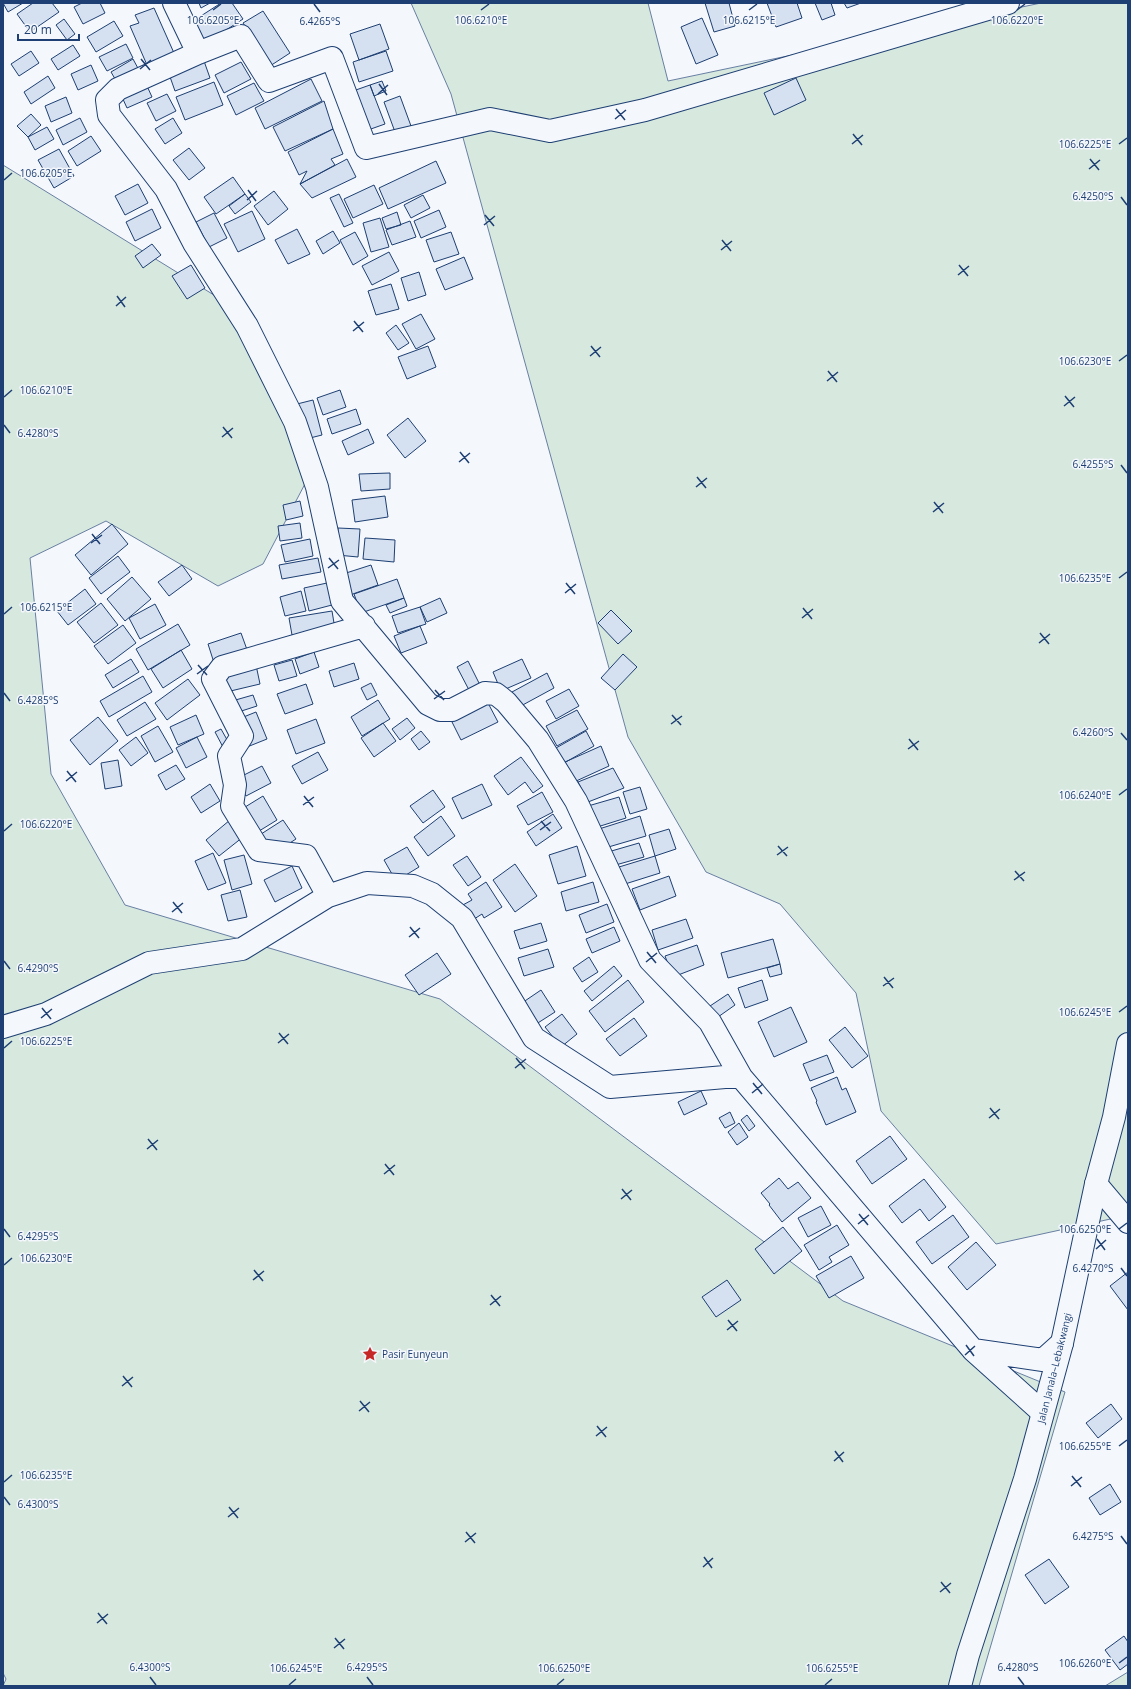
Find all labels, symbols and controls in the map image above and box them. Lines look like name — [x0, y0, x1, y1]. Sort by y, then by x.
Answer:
text: 106.6205°E — [187, 13, 239, 27]
text: 106.6210°E — [455, 13, 507, 27]
text: 106.6215°E — [723, 13, 775, 27]
text: 106.6220°E — [991, 13, 1043, 27]
text: 6.4265°S — [300, 14, 340, 28]
scale bar — [18, 16, 79, 42]
text: 20 m — [24, 21, 52, 38]
text: 106.6225°E — [1059, 137, 1111, 151]
text: 106.6205°E — [20, 166, 72, 180]
text: 6.4250°S — [1073, 189, 1113, 203]
text: 106.6230°E — [1059, 354, 1111, 368]
text: 106.6210°E — [20, 383, 72, 397]
text: 6.4280°S — [18, 426, 58, 440]
text: 6.4255°S — [1073, 457, 1113, 471]
text: 106.6235°E — [1059, 571, 1111, 585]
text: 106.6215°E — [20, 600, 72, 614]
text: 6.4285°S — [18, 693, 58, 707]
text: 6.4260°S — [1073, 725, 1113, 739]
text: 106.6240°E — [1059, 788, 1111, 802]
text: 106.6220°E — [20, 817, 72, 831]
text: 6.4290°S — [18, 961, 58, 975]
text: 106.6245°E — [1059, 1005, 1111, 1019]
text: 106.6225°E — [20, 1034, 72, 1048]
text: 106.6250°E — [1059, 1222, 1111, 1236]
text: 6.4295°S — [18, 1229, 58, 1243]
text: 106.6230°E — [20, 1251, 72, 1265]
text: 6.4270°S — [1073, 1261, 1113, 1275]
street label: Jalan Janala–Lebakwangi — [1033, 1311, 1074, 1426]
place icon: Pasir Eunyeun — [361, 1345, 379, 1363]
place label: Pasir Eunyeun — [382, 1347, 448, 1361]
text: 106.6255°E — [1059, 1439, 1111, 1453]
text: 106.6235°E — [20, 1468, 72, 1482]
text: 6.4300°S — [18, 1497, 58, 1511]
text: 6.4275°S — [1073, 1529, 1113, 1543]
text: 106.6260°E — [1059, 1656, 1111, 1670]
text: 6.4300°S — [130, 1660, 170, 1674]
text: 6.4295°S — [347, 1660, 387, 1674]
text: 6.4280°S — [998, 1660, 1038, 1674]
text: 106.6245°E — [270, 1661, 322, 1675]
text: 106.6250°E — [538, 1661, 590, 1675]
text: 106.6255°E — [806, 1661, 858, 1675]

